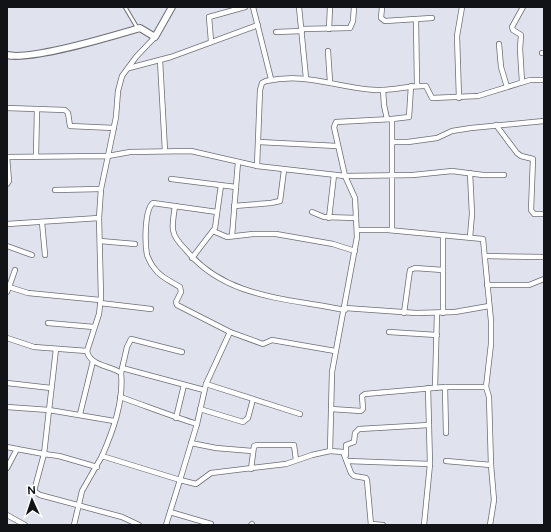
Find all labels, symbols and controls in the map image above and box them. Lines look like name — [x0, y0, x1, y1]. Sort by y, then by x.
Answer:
north arrow — [12, 480, 52, 520]
text: N — [27, 484, 36, 497]

